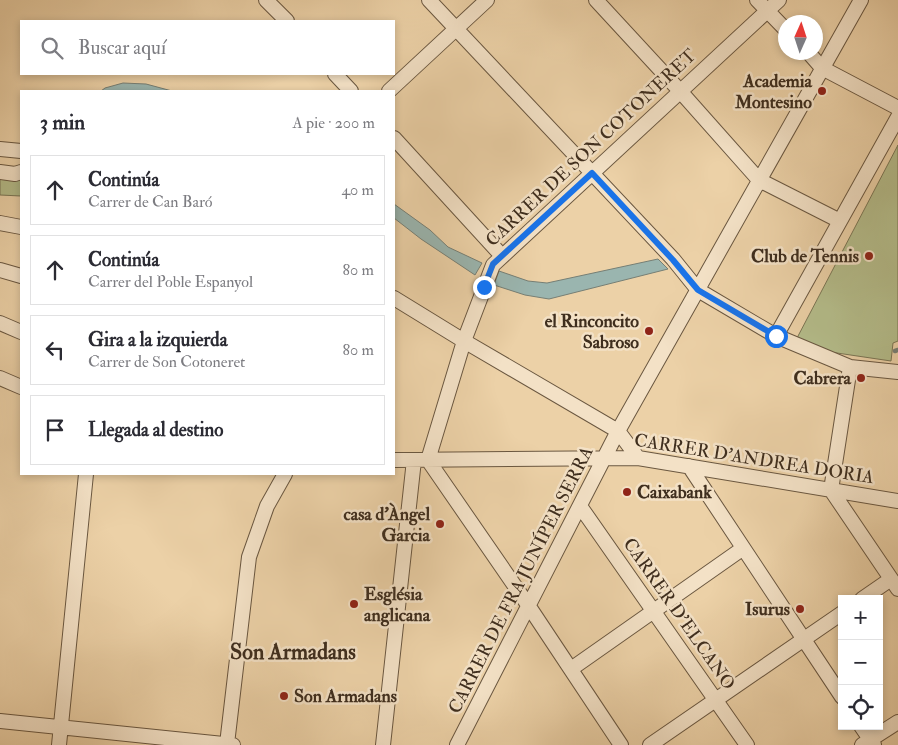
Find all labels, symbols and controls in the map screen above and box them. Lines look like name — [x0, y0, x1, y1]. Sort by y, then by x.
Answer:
north arrow — [778, 15, 823, 60]
search box — [20, 20, 395, 75]
icon: search — [38, 34, 66, 62]
text: Buscar aquí — [78, 36, 166, 60]
street label: CARRER DE SON COTONERET — [481, 44, 701, 252]
place label: Academia Montesino — [734, 70, 813, 114]
marker: Academia Montesino — [816, 85, 828, 97]
text: 3 min — [40, 109, 85, 136]
text: A pie · 200 m — [292, 113, 375, 133]
text: Continúa — [88, 168, 159, 192]
icon: ahead — [41, 176, 69, 204]
text: 40 m — [341, 180, 374, 200]
text: Carrer de Can Baró — [88, 192, 213, 212]
place label: Club de Tennis — [751, 245, 859, 268]
text: Continúa — [88, 248, 159, 272]
marker: Club de Tennis — [863, 250, 875, 262]
icon: ahead — [41, 256, 69, 284]
text: 80 m — [343, 260, 374, 280]
text: Carrer del Poble Espanyol — [88, 272, 253, 292]
route end — [473, 276, 496, 299]
place label: el Rinconcito Sabroso — [545, 310, 639, 354]
marker: el Rinconcito Sabroso — [643, 325, 655, 337]
route start — [765, 325, 788, 348]
text: Gira a la izquierda — [88, 328, 227, 352]
icon: left — [41, 336, 69, 364]
text: 80 m — [343, 340, 374, 360]
text: Carrer de Son Cotoneret — [88, 352, 245, 372]
place label: Cabrera — [793, 367, 852, 390]
marker: Cabrera — [855, 372, 867, 384]
icon: arrive — [41, 416, 69, 444]
text: Llegada al destino — [88, 418, 223, 442]
street label: CARRER D'ANDREA DORIA — [632, 429, 876, 489]
street label: CARRER DE FRA JUNÍPER SERRA — [443, 442, 599, 717]
place label: Caixabank — [637, 481, 712, 504]
marker: Caixabank — [621, 486, 633, 498]
place label: casa d'Àngel Garcia — [343, 502, 431, 547]
marker: casa d'Àngel Garcia — [434, 518, 446, 530]
street label: CARRER D'ELCANO — [618, 534, 740, 694]
place label: Església anglicana — [364, 583, 431, 627]
map controls — [838, 595, 883, 730]
button: + — [838, 595, 883, 640]
marker: Església anglicana — [348, 598, 360, 610]
place label: Isurus — [745, 598, 790, 621]
marker: Isurus — [794, 603, 806, 615]
district label: Son Armadans — [230, 638, 356, 666]
button: − — [838, 640, 883, 685]
place label: Son Armadans — [294, 685, 397, 708]
button: locate — [838, 685, 883, 730]
marker: Son Armadans — [278, 690, 290, 702]

